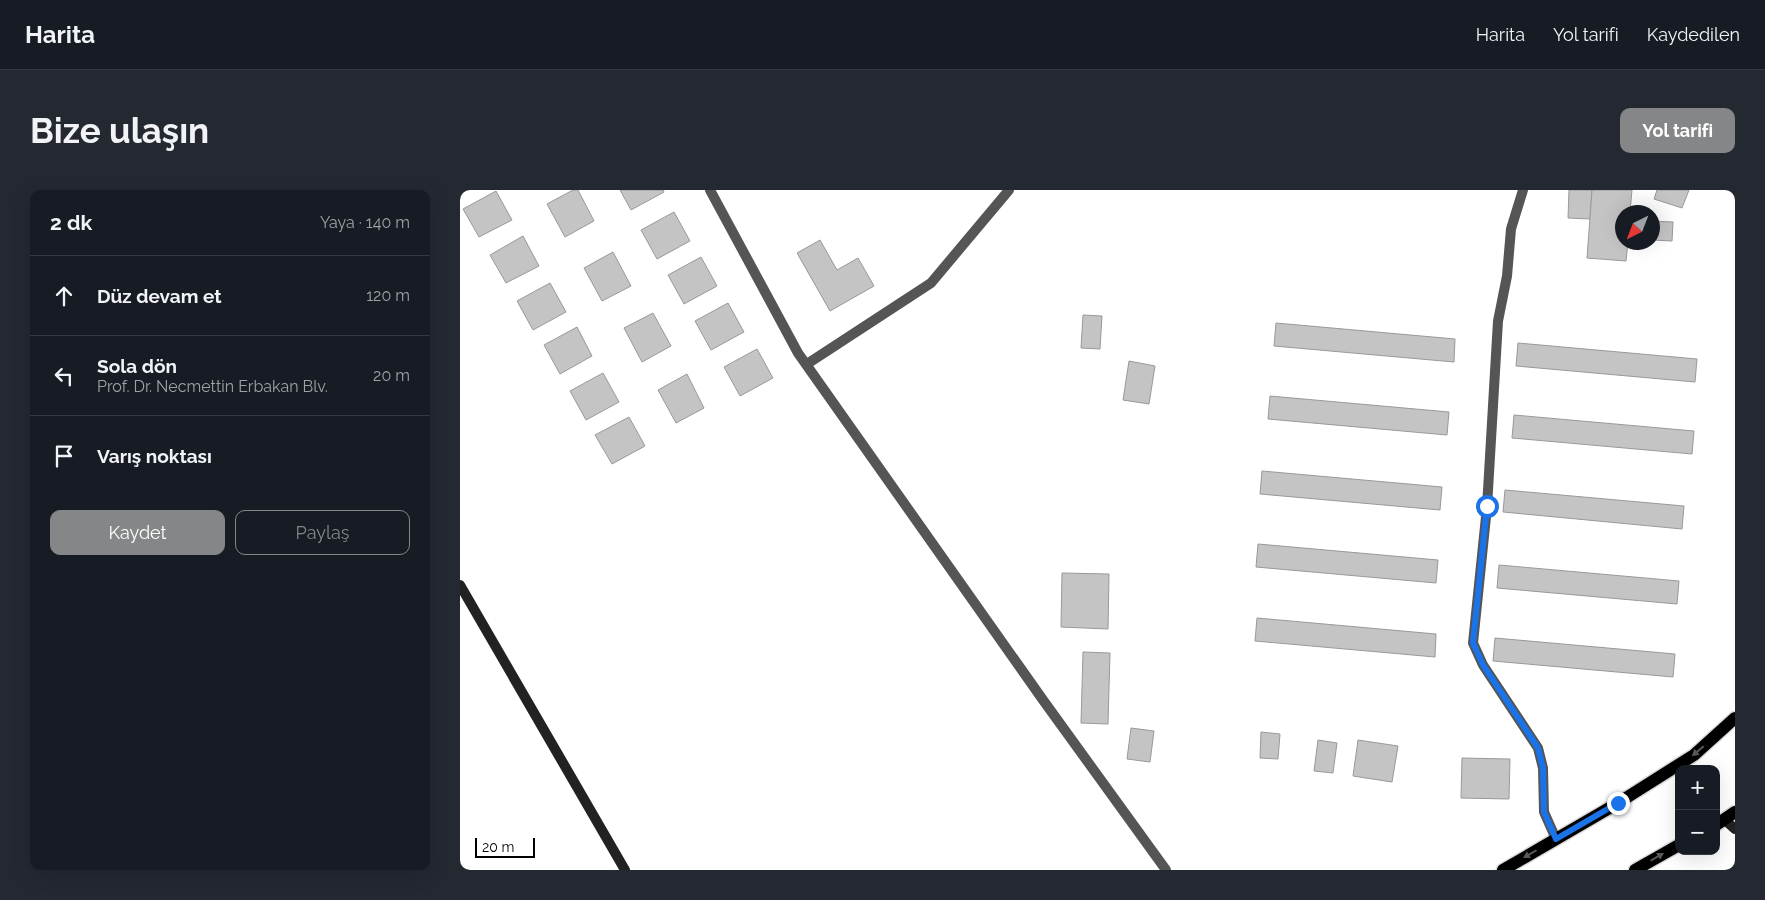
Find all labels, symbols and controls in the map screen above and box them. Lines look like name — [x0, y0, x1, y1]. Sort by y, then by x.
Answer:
text: Harita — [25, 20, 95, 49]
text: Harita — [1476, 24, 1525, 45]
text: Yol tarifi — [1553, 24, 1619, 45]
text: Kaydedilen — [1647, 24, 1740, 45]
button: Yol tarifi — [1620, 108, 1735, 153]
text: Bize ulaşın — [30, 110, 209, 151]
north arrow — [1615, 205, 1660, 250]
text: 2 dk — [50, 210, 92, 235]
text: Yaya · 140 m — [320, 213, 410, 232]
icon: ahead — [50, 282, 78, 310]
text: Düz devam et — [97, 285, 222, 307]
text: 120 m — [366, 286, 410, 305]
text: Sola dön — [97, 355, 177, 377]
icon: left — [50, 362, 78, 390]
text: 20 m — [373, 366, 410, 385]
text: Prof. Dr. Necmettin Erbakan Blv. — [97, 377, 328, 396]
icon: arrive — [50, 442, 78, 470]
text: Varış noktası — [97, 445, 212, 467]
route start — [1476, 495, 1499, 518]
button: Kaydet — [50, 510, 225, 555]
button: Paylaş — [235, 510, 410, 555]
one-way arrow — [1692, 745, 1705, 756]
map controls — [1675, 765, 1720, 855]
button: + — [1675, 765, 1720, 810]
route end — [1607, 792, 1630, 815]
button: − — [1675, 810, 1720, 855]
scale bar — [475, 835, 535, 858]
text: 20 m — [482, 839, 514, 855]
one-way arrow — [1524, 849, 1537, 858]
one-way arrow — [1650, 853, 1663, 862]

